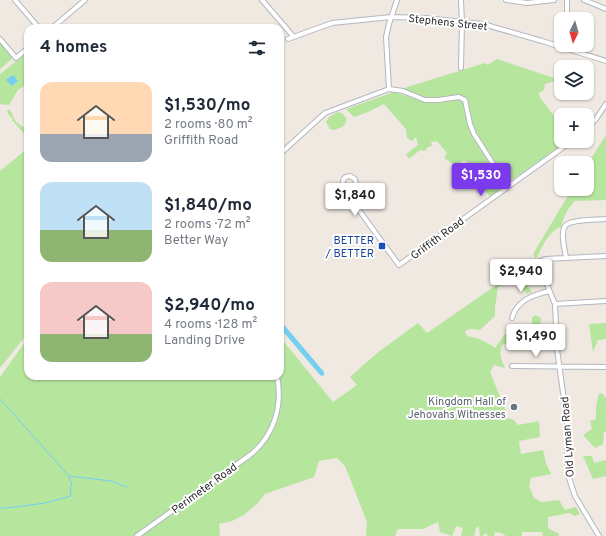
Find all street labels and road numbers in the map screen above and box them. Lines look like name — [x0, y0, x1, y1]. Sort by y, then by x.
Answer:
street label: Stephens Street — [408, 12, 488, 34]
street label: Griffith Road — [408, 215, 467, 263]
street label: Old Lyman Road — [558, 396, 578, 478]
street label: Perimeter Road — [169, 460, 240, 517]

